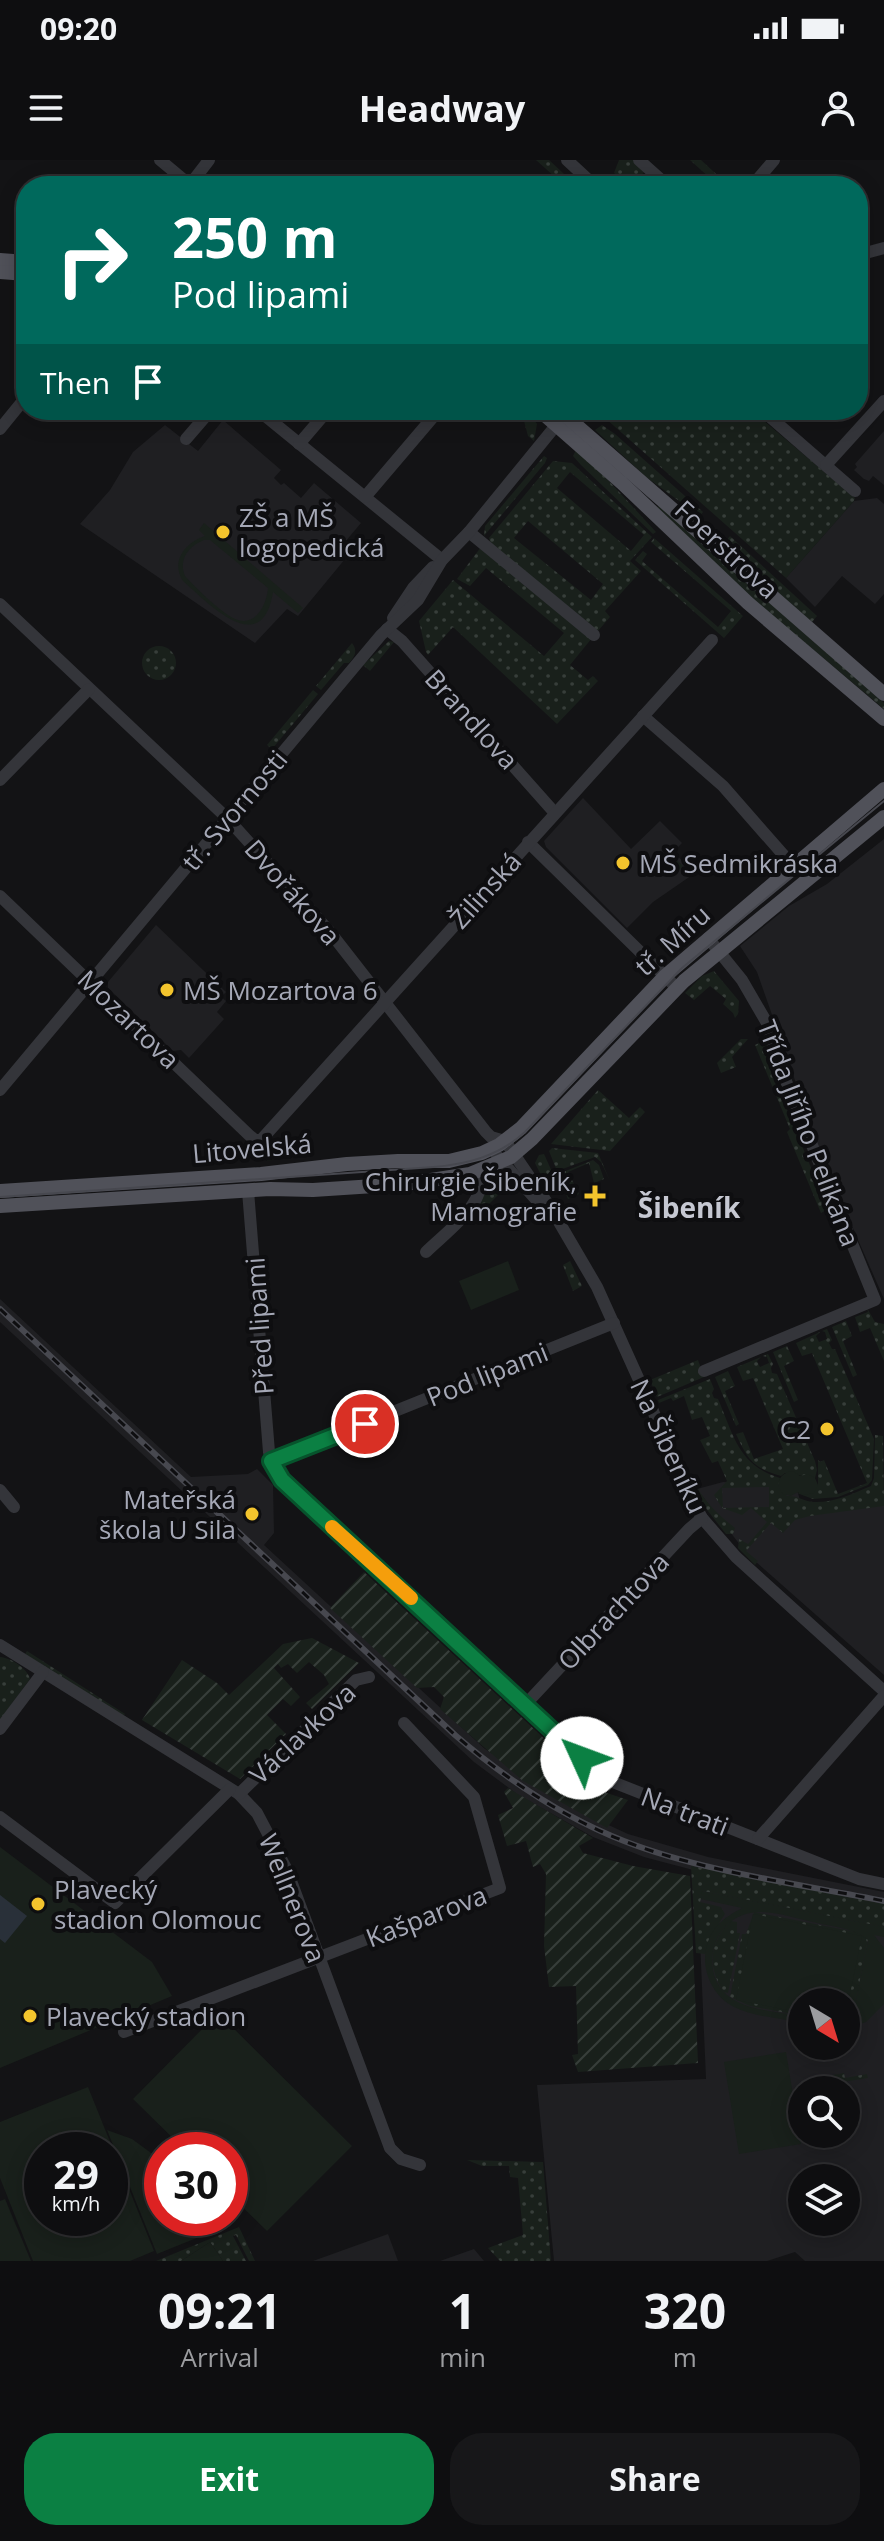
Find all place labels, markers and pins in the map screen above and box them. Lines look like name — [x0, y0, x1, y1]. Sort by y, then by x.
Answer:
place label: ZŠ a MŠ logopedická — [239, 499, 385, 565]
marker: ZŠ a MŠ logopedická — [214, 523, 232, 541]
place label: MŠ Sedmikráska — [639, 845, 838, 881]
marker: MŠ Sedmikráska — [614, 854, 632, 872]
place label: MŠ Mozartova 6 — [183, 972, 378, 1008]
marker: MŠ Mozartova 6 — [158, 981, 176, 999]
place label: Chirurgie Šibeník, Mamografie — [365, 1163, 577, 1229]
marker: Chirurgie Šibeník, Mamografie — [584, 1185, 606, 1207]
pin — [331, 1390, 399, 1458]
place label: C2 — [780, 1411, 811, 1447]
marker: C2 — [818, 1420, 836, 1438]
place label: Mateřská škola U Sila — [99, 1481, 236, 1547]
marker: Mateřská škola U Sila — [243, 1505, 261, 1523]
place label: Plavecký stadion Olomouc — [54, 1871, 261, 1937]
marker: Plavecký stadion Olomouc — [29, 1895, 47, 1913]
place label: Plavecký stadion — [46, 1998, 246, 2034]
marker: Plavecký stadion — [21, 2007, 39, 2025]

